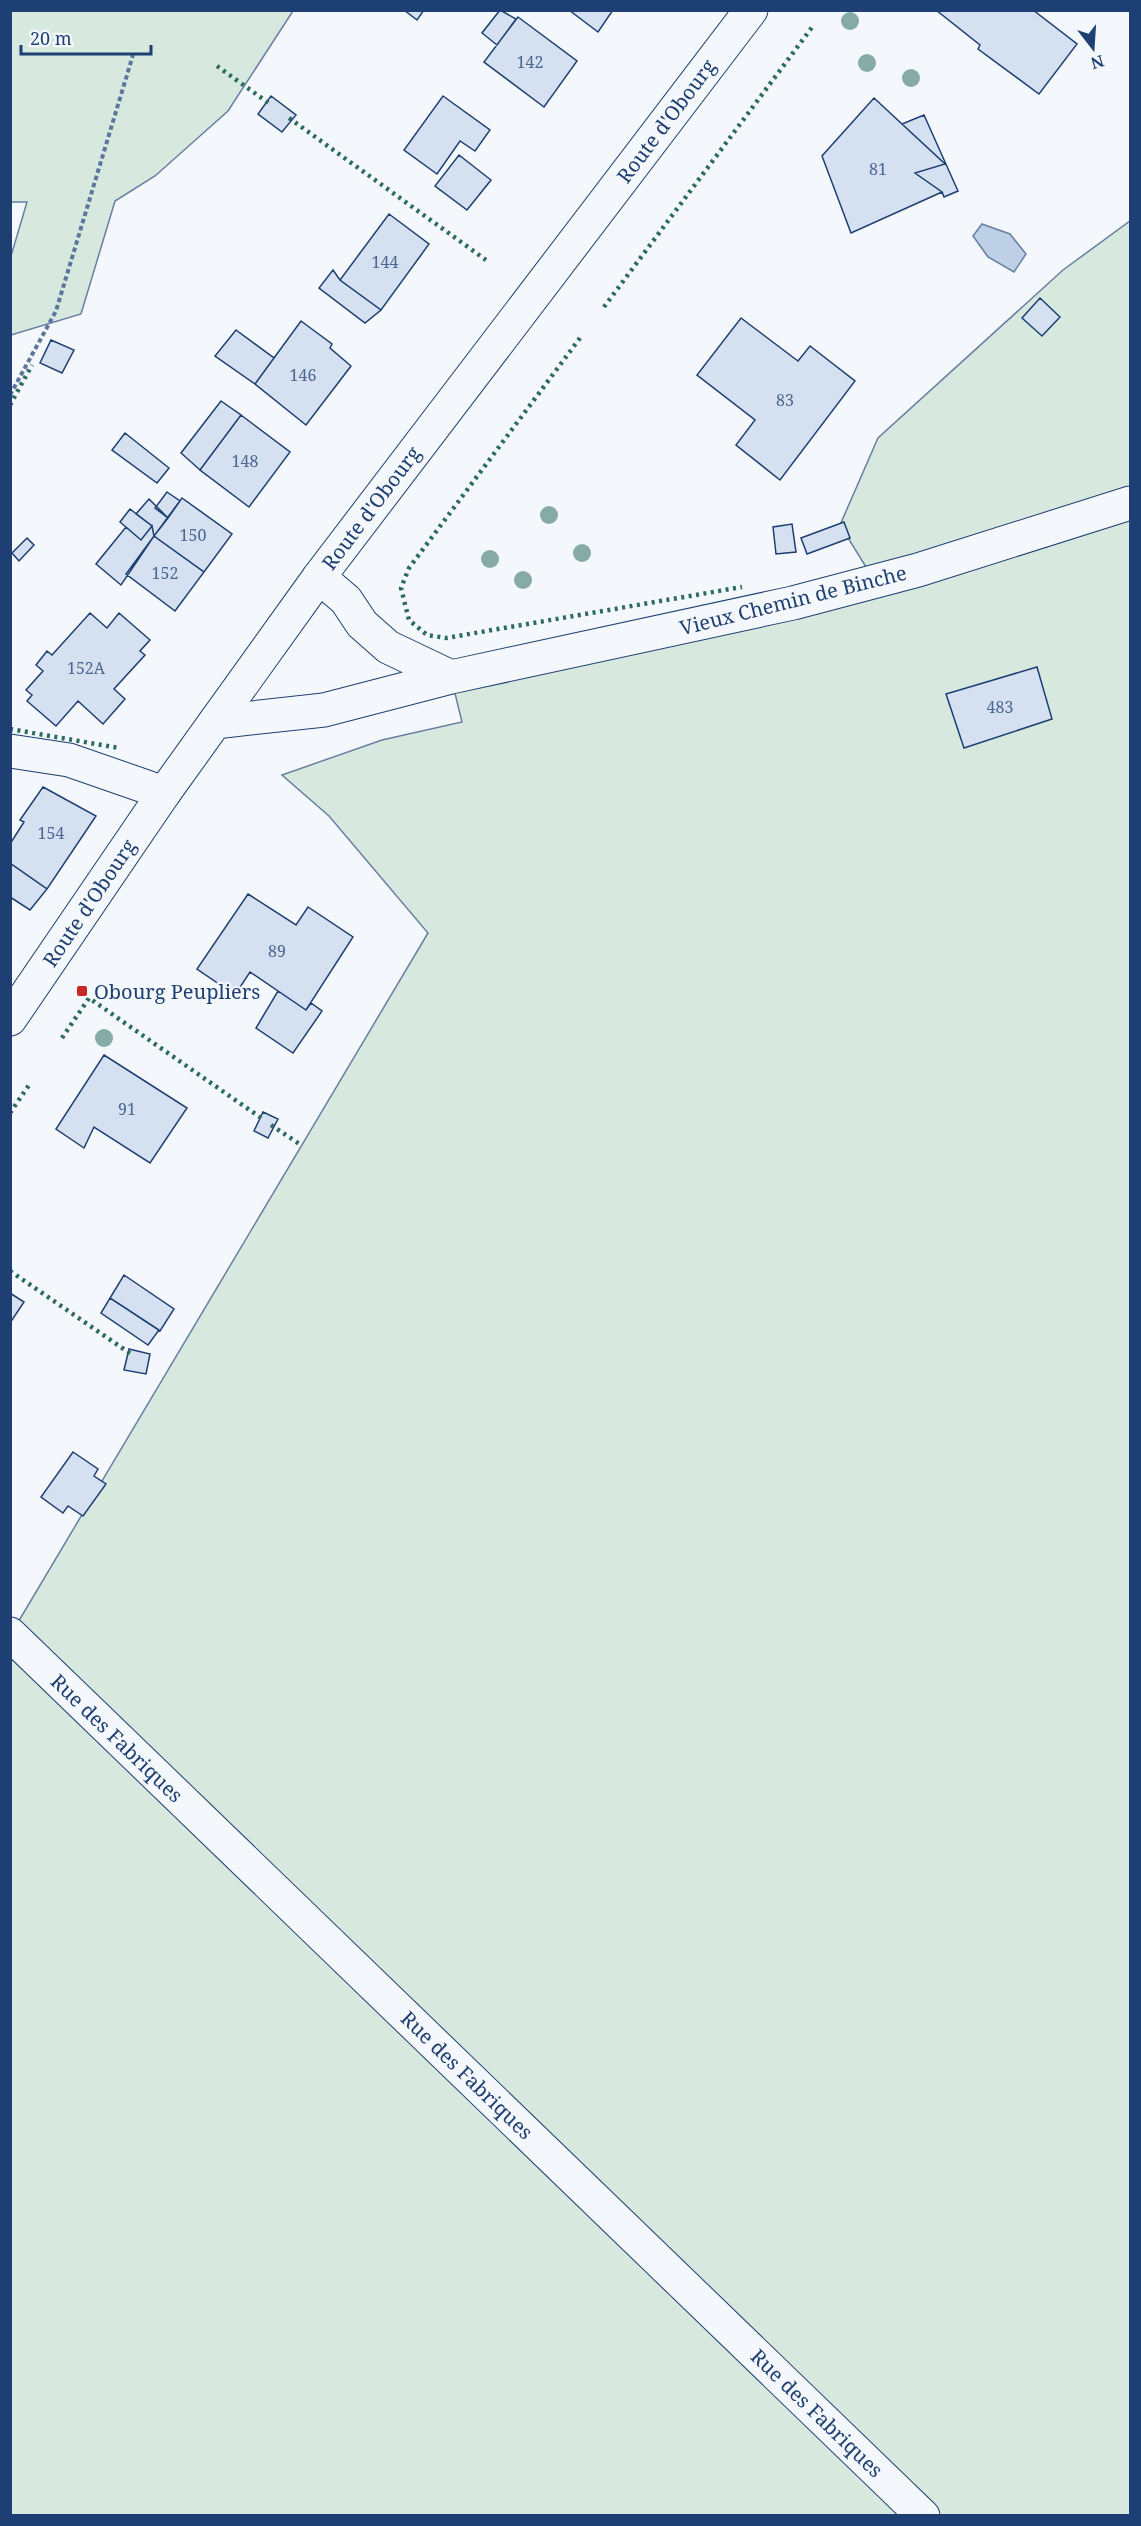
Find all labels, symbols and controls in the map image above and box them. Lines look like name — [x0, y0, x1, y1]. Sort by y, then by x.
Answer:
scale bar — [21, 18, 152, 56]
north arrow — [1063, 18, 1123, 78]
text: 20 m — [30, 26, 72, 50]
text: N — [1088, 50, 1107, 75]
house number: 142 — [517, 51, 543, 73]
street label: Route d'Obourg — [611, 53, 722, 188]
house number: 81 — [869, 158, 887, 180]
house number: 144 — [372, 251, 398, 273]
house number: 146 — [290, 364, 316, 386]
house number: 83 — [776, 389, 794, 411]
street label: Route d'Obourg — [316, 440, 427, 575]
house number: 148 — [232, 450, 258, 472]
house number: 150 — [180, 524, 206, 546]
street label: Vieux Chemin de Binche — [677, 559, 909, 641]
house number: 152 — [152, 562, 178, 584]
house number: 152A — [67, 657, 106, 679]
house number: 483 — [987, 696, 1013, 718]
house number: 154 — [38, 822, 64, 844]
street label: Route d'Obourg — [36, 834, 142, 972]
house number: 89 — [268, 940, 286, 962]
place label: Obourg Peupliers — [94, 978, 260, 1005]
marker: Obourg Peupliers — [75, 984, 89, 998]
house number: 91 — [118, 1098, 136, 1120]
street label: Rue des Fabriques — [45, 1668, 189, 1808]
street label: Rue des Fabriques — [395, 2005, 539, 2145]
street label: Rue des Fabriques — [745, 2343, 889, 2483]

